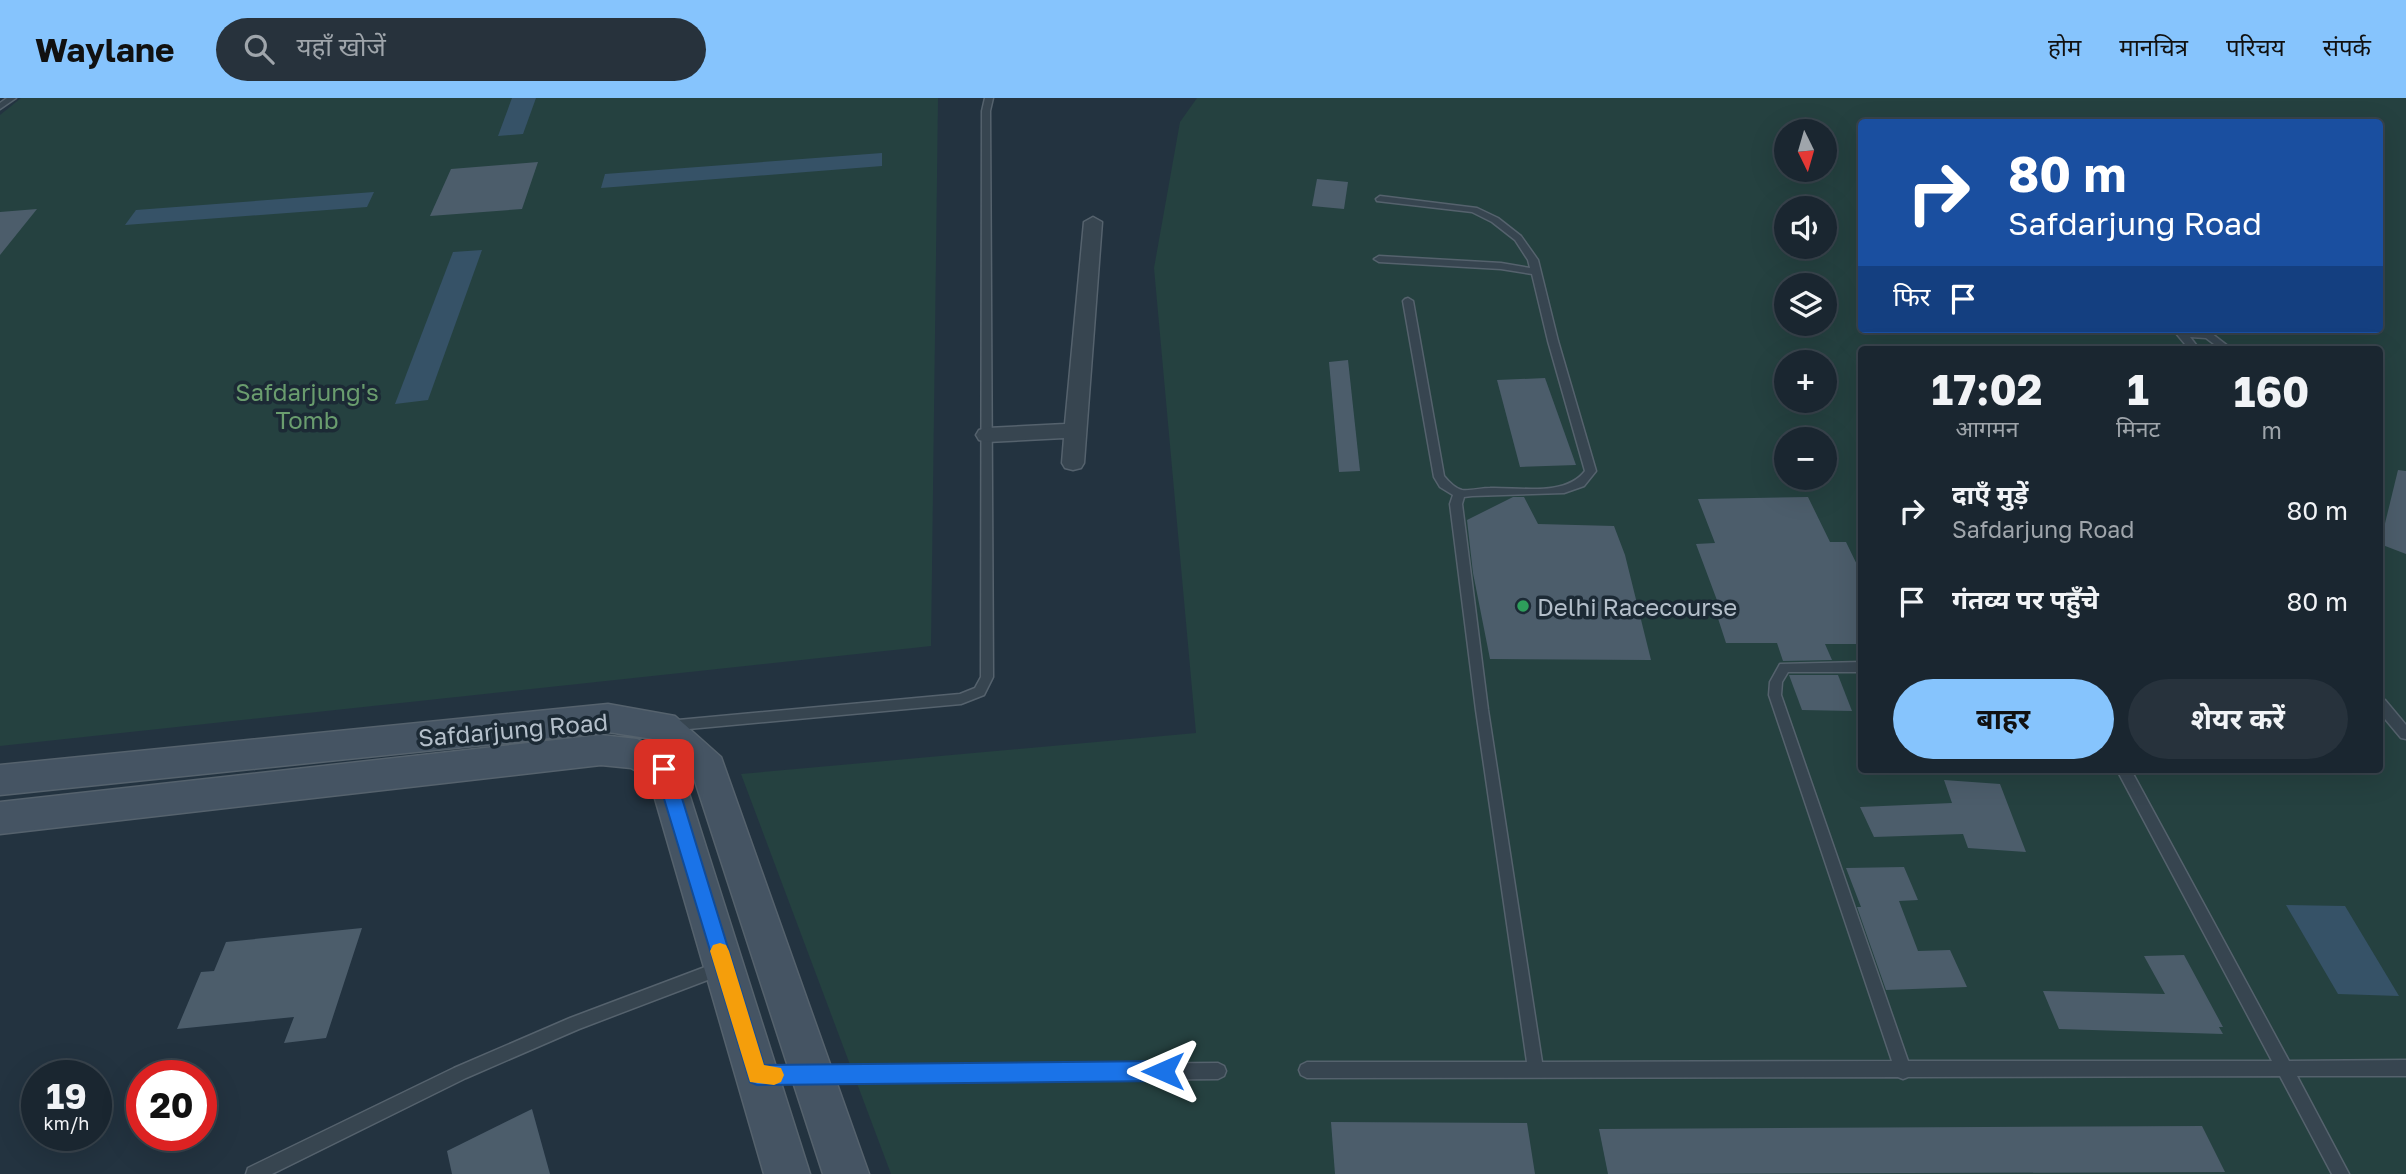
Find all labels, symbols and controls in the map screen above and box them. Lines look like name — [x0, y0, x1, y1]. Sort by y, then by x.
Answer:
search box — [216, 18, 706, 81]
text: Waylane — [35, 30, 174, 69]
icon: search — [240, 30, 278, 68]
text: यहाँ खोजें — [296, 31, 386, 62]
text: होम — [2048, 32, 2081, 61]
text: मानचित्र — [2119, 32, 2188, 61]
text: परिचय — [2226, 32, 2285, 61]
text: संपर्क — [2323, 32, 2371, 61]
north arrow — [1774, 119, 1838, 182]
map controls — [1774, 119, 1837, 490]
text: 80 m — [2008, 144, 2126, 203]
icon: right — [1893, 147, 1984, 238]
button: sound — [1774, 196, 1837, 259]
text: Safdarjung Road — [2008, 204, 2262, 242]
button: layers — [1774, 273, 1837, 336]
icon: arrive — [1944, 280, 1982, 318]
text: फिर — [1893, 281, 1930, 312]
button: + — [1774, 350, 1837, 413]
text: 17:02 — [1932, 364, 2042, 414]
text: 1 — [2127, 364, 2149, 414]
text: 160 — [2234, 366, 2309, 416]
park label: Safdarjung's Tomb — [235, 377, 379, 434]
text: आगमन — [1956, 414, 2019, 442]
text: मिनट — [2116, 414, 2160, 442]
text: m — [2261, 416, 2282, 444]
button: − — [1774, 427, 1837, 490]
text: दाएँ मुड़ें — [1952, 479, 2028, 510]
icon: right — [1893, 492, 1931, 530]
text: 80 m — [2287, 495, 2348, 526]
text: Safdarjung Road — [1952, 515, 2134, 543]
icon: arrive — [1893, 583, 1931, 621]
text: गंतव्य पर पहुँचे — [1952, 584, 2099, 615]
text: 80 m — [2287, 586, 2348, 617]
place label: Delhi Racecourse — [1537, 592, 1737, 621]
marker: Delhi Racecourse — [1515, 598, 1531, 614]
button: बाहर — [1893, 679, 2114, 759]
button: शेयर करें — [2128, 679, 2348, 759]
street label: Safdarjung Road — [417, 706, 609, 752]
pin — [634, 739, 694, 799]
icon: arrive — [645, 750, 683, 788]
position arrow — [1126, 1034, 1200, 1108]
speed limit sign: 20 — [126, 1060, 217, 1151]
text: 19 — [46, 1075, 87, 1117]
text: km/h — [44, 1112, 89, 1134]

